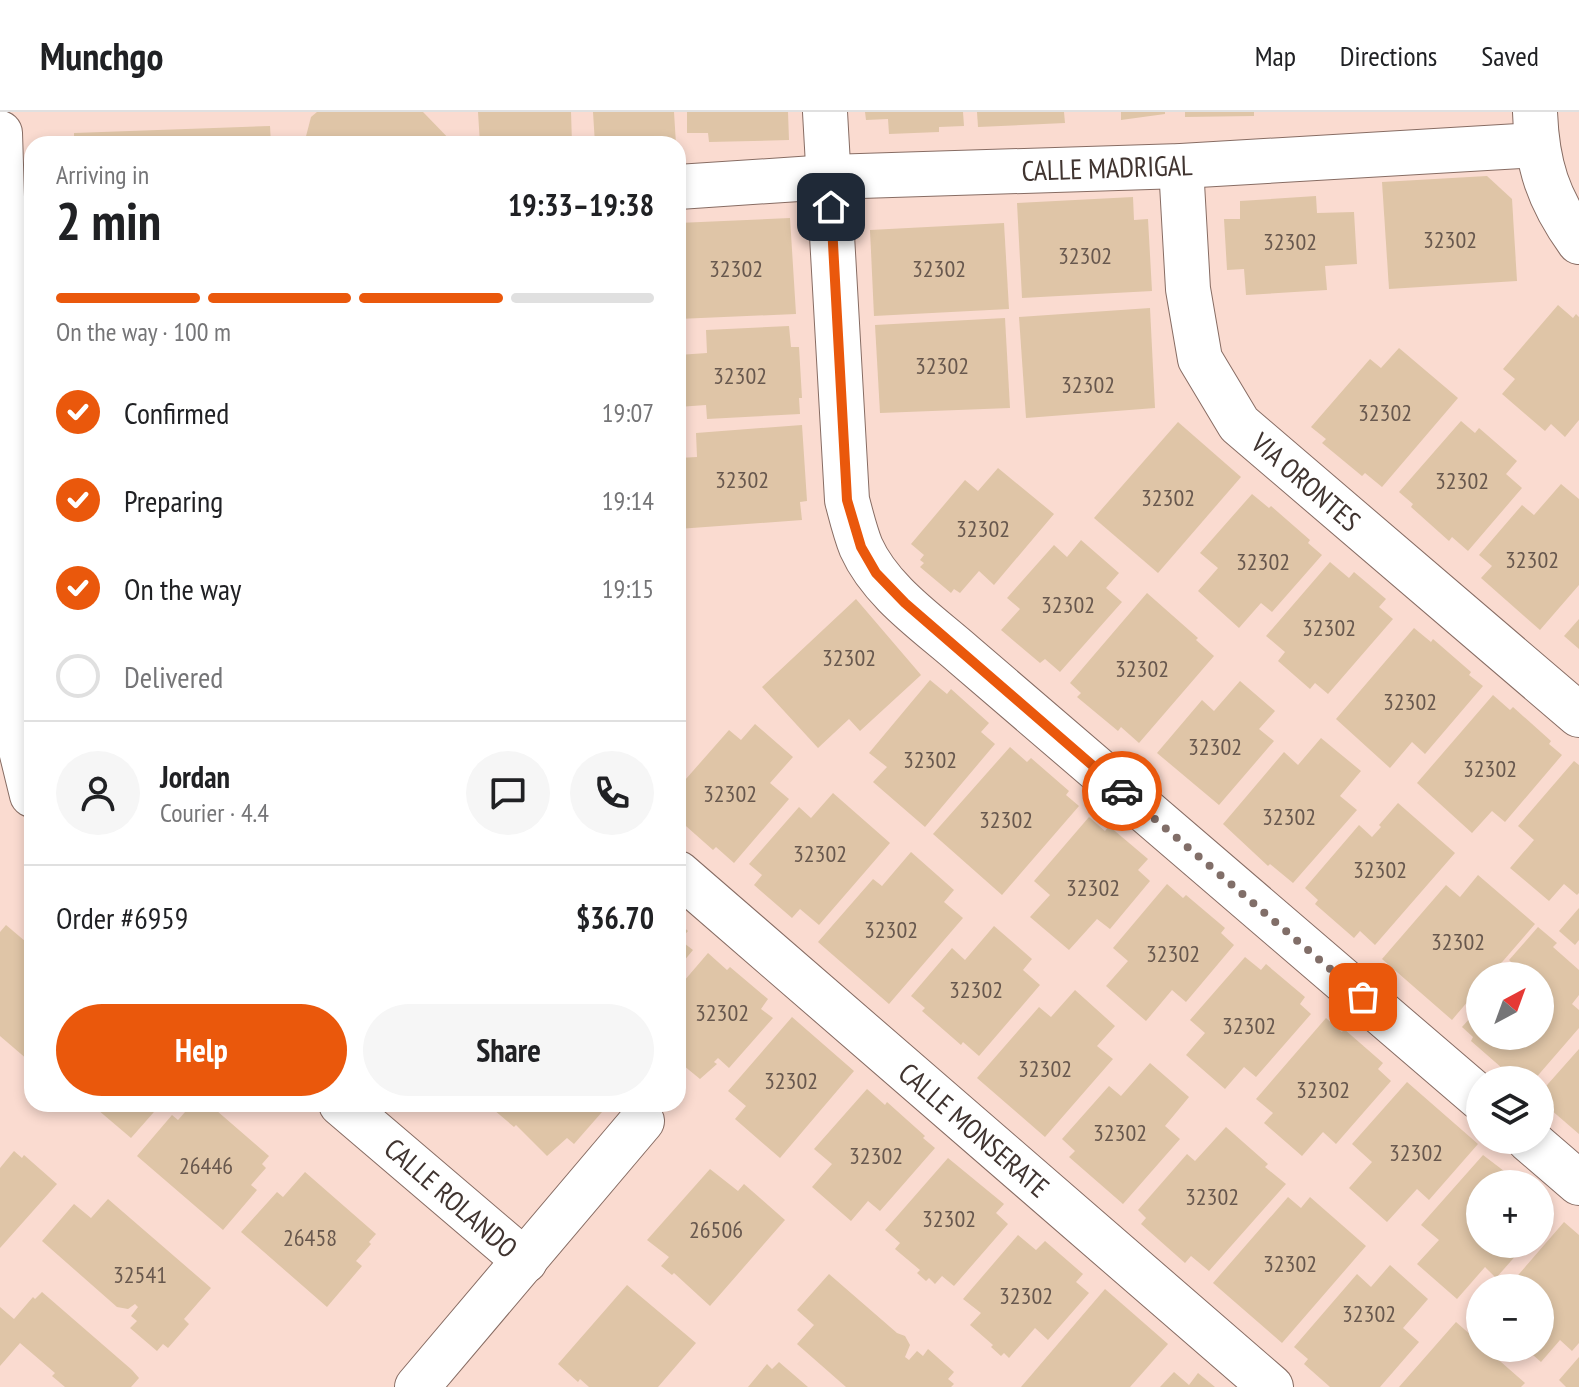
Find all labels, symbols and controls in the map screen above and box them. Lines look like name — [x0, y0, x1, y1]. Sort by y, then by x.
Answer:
text: Munchgo — [40, 31, 163, 80]
text: Map — [1255, 37, 1296, 74]
text: Directions — [1340, 37, 1437, 74]
text: Saved — [1481, 37, 1539, 74]
street label: CALLE MADRIGAL — [1021, 146, 1193, 189]
text: Arriving in — [56, 158, 149, 191]
pin — [797, 173, 865, 241]
text: 19:33–19:38 — [508, 185, 654, 224]
icon: home — [809, 185, 853, 229]
text: 2 min — [56, 187, 161, 254]
house number: 32302 — [1423, 224, 1477, 255]
house number: 32302 — [1263, 226, 1317, 257]
house number: 32302 — [1058, 240, 1112, 271]
house number: 32302 — [709, 253, 763, 284]
house number: 32302 — [912, 253, 966, 284]
text: On the way · 100 m — [56, 315, 231, 348]
house number: 32302 — [915, 350, 969, 381]
house number: 32302 — [713, 360, 767, 391]
house number: 32302 — [1061, 369, 1115, 400]
icon: check — [56, 390, 100, 434]
text: Confirmed — [124, 393, 229, 432]
text: 19:07 — [602, 396, 654, 429]
house number: 32302 — [1358, 397, 1412, 428]
street label: VIA ORONTES — [1243, 423, 1369, 539]
house number: 32302 — [715, 464, 769, 495]
house number: 32302 — [1435, 465, 1489, 496]
icon: check — [56, 478, 100, 522]
text: Preparing — [124, 481, 223, 520]
house number: 32302 — [1141, 482, 1195, 513]
text: 19:14 — [602, 484, 654, 517]
house number: 32302 — [956, 513, 1010, 544]
house number: 32302 — [1505, 544, 1559, 575]
house number: 32302 — [1236, 546, 1290, 577]
icon: check — [56, 566, 100, 610]
text: On the way — [124, 569, 241, 608]
text: 19:15 — [602, 572, 654, 605]
house number: 32302 — [1041, 589, 1095, 620]
house number: 32302 — [1302, 612, 1356, 643]
house number: 32302 — [822, 642, 876, 673]
house number: 32302 — [1115, 653, 1169, 684]
text: Delivered — [124, 657, 223, 696]
house number: 32302 — [1383, 686, 1437, 717]
house number: 32302 — [1188, 731, 1242, 762]
house number: 32302 — [903, 744, 957, 775]
button: person — [56, 751, 140, 835]
button: chat — [466, 751, 550, 835]
button: phone — [570, 751, 654, 835]
courier — [1082, 751, 1162, 831]
house number: 32302 — [1463, 753, 1517, 784]
text: Jordan — [160, 757, 230, 796]
icon: car — [1100, 769, 1144, 813]
house number: 32302 — [703, 778, 757, 809]
text: Courier · 4.4 — [160, 796, 269, 829]
house number: 32302 — [1262, 801, 1316, 832]
house number: 32302 — [979, 804, 1033, 835]
house number: 32302 — [793, 838, 847, 869]
house number: 32302 — [1353, 854, 1407, 885]
house number: 32302 — [1066, 872, 1120, 903]
text: Order #6959 — [56, 898, 188, 937]
text: $36.70 — [576, 898, 654, 937]
house number: 32302 — [864, 914, 918, 945]
house number: 32302 — [1431, 926, 1485, 957]
house number: 32302 — [1146, 938, 1200, 969]
north arrow — [1466, 962, 1554, 1050]
map controls — [1466, 962, 1554, 1362]
pin — [1329, 963, 1397, 1031]
house number: 32302 — [949, 974, 1003, 1005]
icon: bag — [1341, 975, 1385, 1019]
house number: 32302 — [695, 997, 749, 1028]
button: Help — [56, 1004, 347, 1096]
button: Share — [363, 1004, 654, 1096]
house number: 32302 — [1222, 1010, 1276, 1041]
house number: 32302 — [1018, 1053, 1072, 1084]
street label: CALLE MONSERATE — [891, 1054, 1057, 1205]
house number: 32302 — [764, 1065, 818, 1096]
button: layers — [1466, 1066, 1554, 1154]
house number: 32302 — [1296, 1074, 1350, 1105]
house number: 32302 — [1093, 1117, 1147, 1148]
street label: CALLE ROLANDO — [377, 1130, 526, 1266]
house number: 32302 — [1389, 1137, 1443, 1168]
house number: 32302 — [849, 1140, 903, 1171]
house number: 26446 — [179, 1150, 233, 1181]
button: + — [1466, 1170, 1554, 1258]
house number: 32302 — [1185, 1181, 1239, 1212]
house number: 32302 — [922, 1203, 976, 1234]
house number: 26506 — [689, 1214, 743, 1245]
house number: 26458 — [283, 1222, 337, 1253]
house number: 32302 — [1263, 1248, 1317, 1279]
house number: 32541 — [113, 1259, 167, 1290]
button: − — [1466, 1274, 1554, 1362]
house number: 32302 — [999, 1280, 1053, 1311]
house number: 32302 — [1342, 1298, 1396, 1329]

